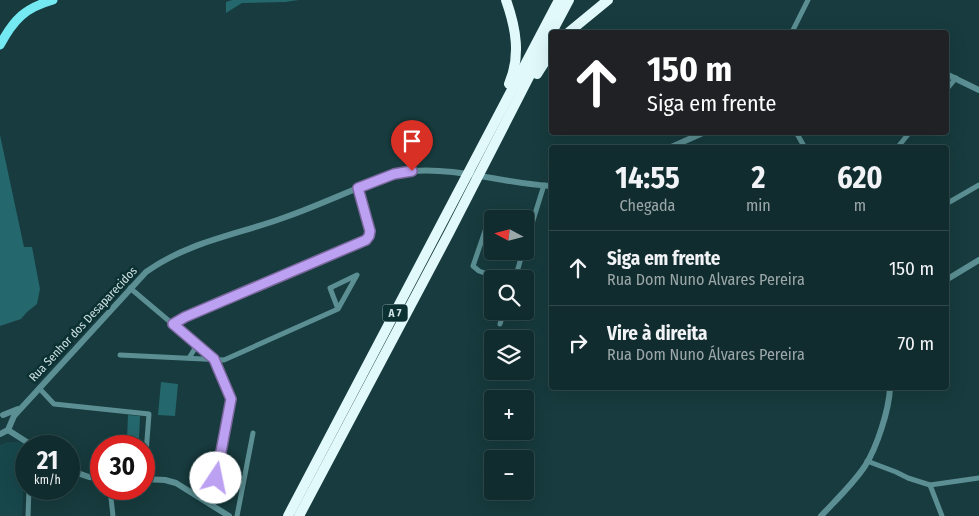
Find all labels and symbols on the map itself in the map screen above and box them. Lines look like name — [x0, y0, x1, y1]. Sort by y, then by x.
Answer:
pin — [391, 120, 433, 171]
north arrow — [484, 210, 534, 260]
street label: Rua Senhor dos Desaparecidos — [26, 264, 140, 384]
road number: A 7 — [382, 304, 408, 322]
speed limit sign: 30 — [90, 435, 155, 500]
position arrow — [189, 451, 241, 503]

